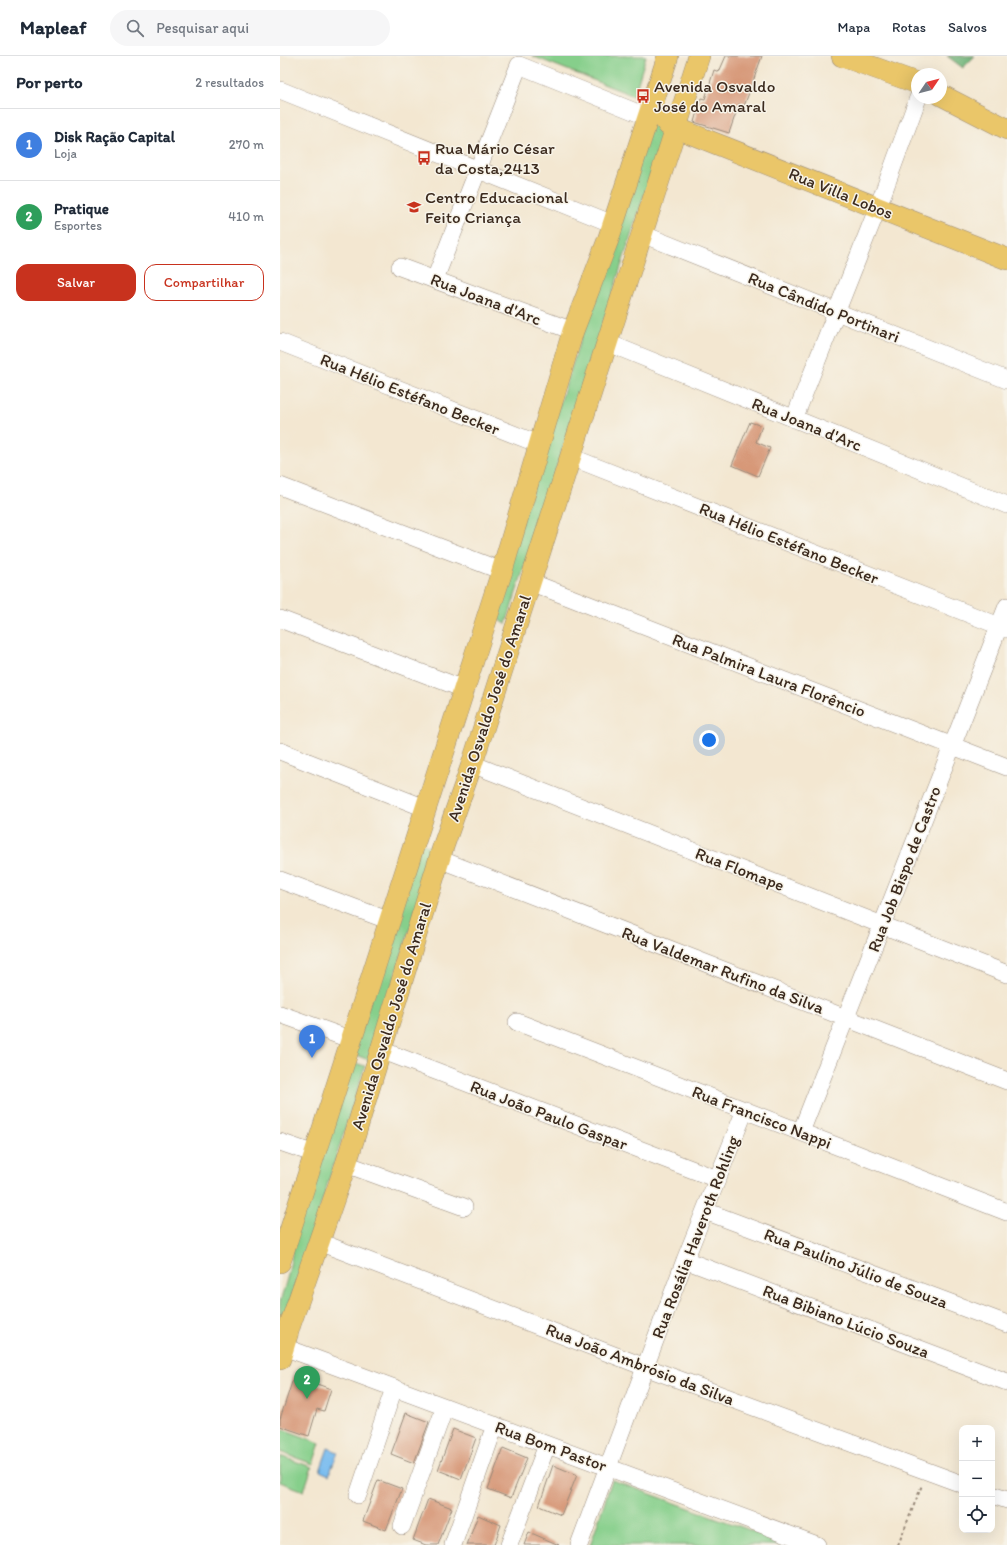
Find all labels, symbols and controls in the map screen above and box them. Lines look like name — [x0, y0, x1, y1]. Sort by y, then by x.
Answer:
search box — [110, 10, 390, 46]
text: Mapleaf — [20, 16, 86, 39]
icon: search — [124, 17, 146, 39]
text: Pesquisar aqui — [156, 19, 249, 37]
text: Mapa — [838, 19, 870, 36]
text: Rotas — [892, 19, 926, 36]
text: Salvos — [948, 19, 987, 36]
north arrow — [911, 68, 947, 104]
text: Por perto — [16, 72, 83, 92]
text: 2 resultados — [195, 75, 264, 90]
place label: Avenida Osvaldo José do Amaral — [654, 76, 775, 116]
bus stop icon: Avenida Osvaldo José do Amaral — [635, 88, 651, 104]
text: Disk Ração Capital — [54, 128, 175, 146]
text: 1 — [26, 137, 32, 152]
text: 270 m — [229, 137, 264, 152]
place label: Rua Mário César da Costa,2413 — [435, 138, 555, 178]
text: Loja — [54, 146, 77, 161]
bus stop icon: Rua Mário César da Costa,2413 — [416, 150, 432, 166]
street label: Rua Villa Lobos — [786, 163, 896, 223]
place label: Centro Educacional Feito Criança — [425, 187, 568, 227]
school or university icon: Centro Educacional Feito Criança — [406, 199, 422, 215]
text: Pratique — [54, 200, 109, 218]
text: 2 — [26, 209, 32, 224]
text: 410 m — [228, 209, 264, 224]
text: Esportes — [54, 218, 102, 233]
button: Salvar — [16, 264, 136, 301]
button: Compartilhar — [144, 264, 264, 301]
street label: Rua Cândido Portinari — [745, 267, 903, 347]
street label: Rua Joana d'Arc — [428, 269, 544, 329]
street label: Rua Hélio Estéfano Becker — [317, 349, 503, 439]
street label: Rua Joana d'Arc — [749, 393, 865, 455]
street label: Rua Hélio Estéfano Becker — [696, 498, 882, 588]
street label: Avenida Osvaldo José do Amaral — [443, 592, 535, 824]
street label: Rua Palmira Laura Florêncio — [670, 629, 868, 721]
your location — [699, 730, 719, 750]
street label: Rua Job Bispo de Castro — [863, 783, 945, 955]
street label: Rua Flomape — [693, 843, 787, 895]
street label: Avenida Osvaldo José do Amaral — [347, 900, 435, 1132]
street label: Rua Valdemar Rufino da Silva — [619, 922, 827, 1018]
pin: 1 — [299, 1025, 325, 1058]
street label: Rua João Paulo Gaspar — [467, 1076, 631, 1154]
street label: Rua Francisco Nappi — [689, 1081, 835, 1153]
street label: Rua Rosália Haveroth Rohling — [647, 1133, 743, 1341]
street label: Rua Paulino Júlio de Souza — [761, 1224, 951, 1312]
street label: Rua Bibiano Lúcio Souza — [760, 1280, 932, 1362]
street label: Rua João Ambrósio da Silva — [543, 1319, 737, 1409]
pin: 2 — [294, 1366, 320, 1399]
street label: Rua Bom Pastor — [492, 1417, 610, 1476]
map controls — [959, 1425, 995, 1533]
button: + — [959, 1425, 995, 1461]
button: − — [959, 1461, 995, 1497]
button: locate — [959, 1497, 995, 1533]

